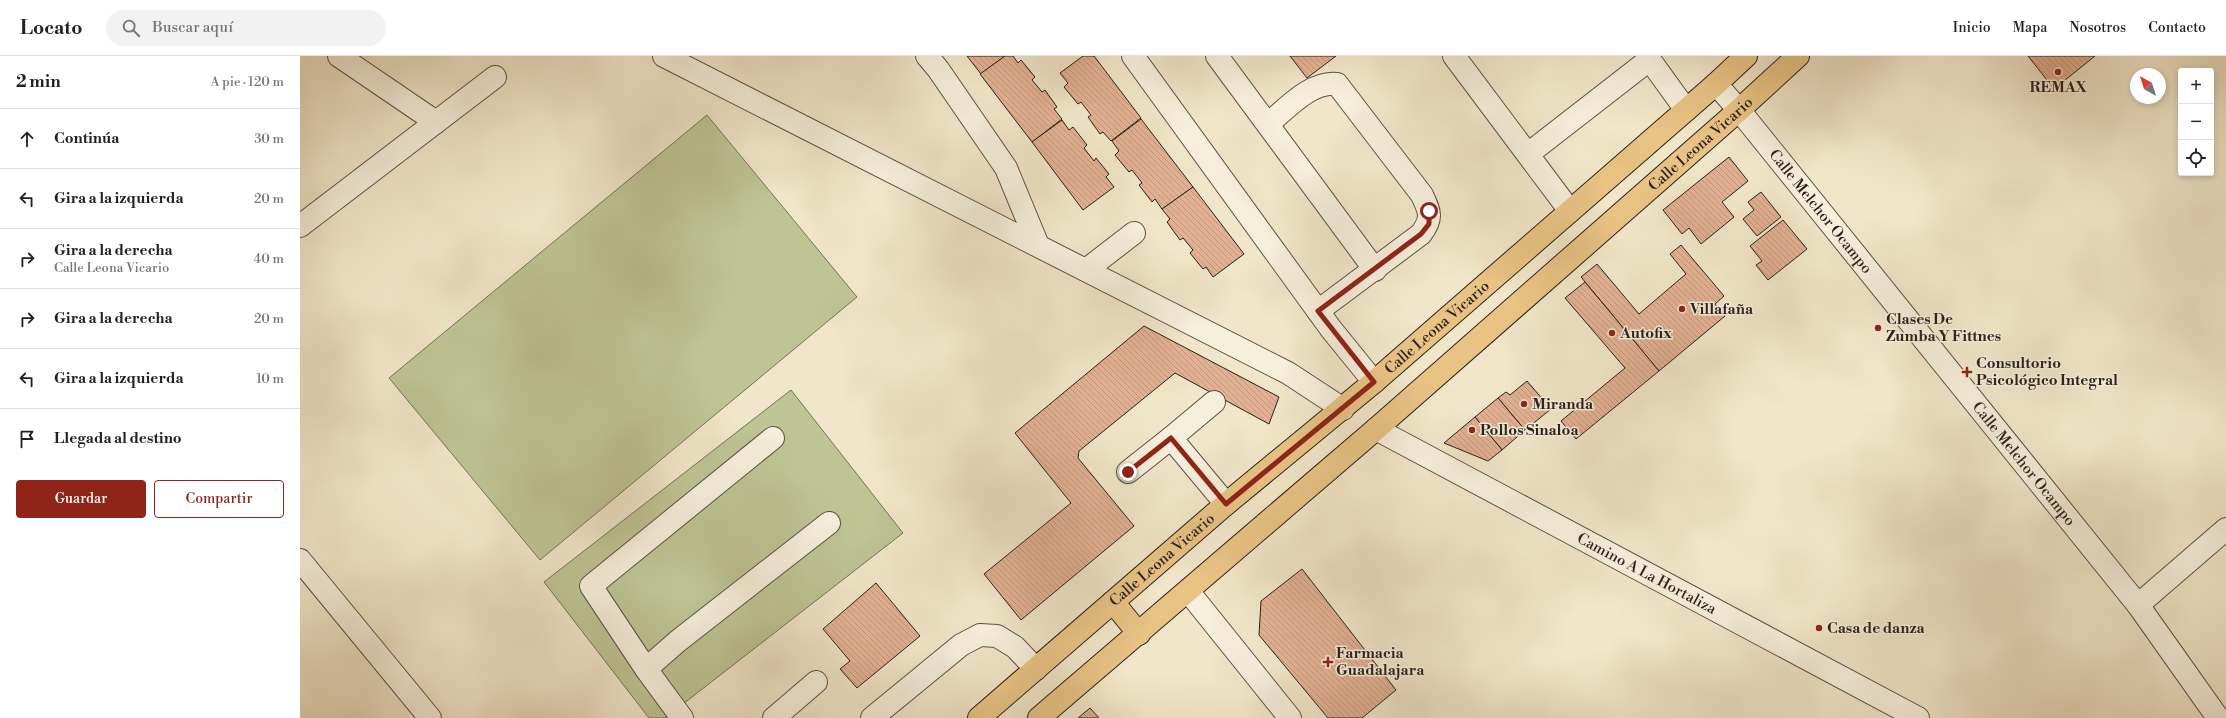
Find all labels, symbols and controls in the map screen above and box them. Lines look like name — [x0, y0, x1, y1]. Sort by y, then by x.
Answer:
search box — [106, 10, 386, 46]
text: Locato — [20, 16, 82, 40]
icon: search — [120, 17, 142, 39]
text: Buscar aquí — [152, 18, 233, 37]
text: Inicio — [1953, 19, 1991, 37]
text: Mapa — [2013, 19, 2047, 37]
text: Nosotros — [2069, 19, 2126, 37]
text: Contacto — [2148, 19, 2206, 37]
marker: REMAX — [2053, 67, 2063, 77]
north arrow — [2130, 68, 2166, 104]
map controls — [2178, 68, 2214, 176]
button: + — [2178, 68, 2214, 104]
text: 2 min — [16, 71, 61, 93]
text: A pie · 120 m — [211, 74, 284, 90]
place label: REMAX — [2030, 78, 2088, 97]
street label: Calle Leona Vicario — [1644, 93, 1757, 195]
button: − — [2178, 104, 2214, 140]
icon: ahead — [16, 128, 38, 150]
text: Continúa — [54, 129, 119, 148]
text: 30 m — [254, 131, 284, 147]
button: locate — [2178, 140, 2214, 176]
street label: Calle Melchor Ocampo — [1765, 145, 1877, 277]
icon: left — [16, 188, 38, 210]
text: Gira a la izquierda — [54, 189, 184, 208]
text: 20 m — [254, 191, 284, 207]
route start — [1420, 202, 1438, 220]
text: Gira a la derecha — [54, 241, 173, 260]
icon: right — [16, 248, 38, 270]
text: 40 m — [254, 251, 284, 267]
text: Calle Leona Vicario — [54, 260, 169, 276]
street label: Calle Leona Vicario — [1380, 276, 1493, 378]
place label: Villafaña — [1689, 300, 1754, 319]
marker: Villafaña — [1677, 304, 1687, 314]
icon: right — [16, 308, 38, 330]
text: Gira a la derecha — [54, 309, 173, 328]
place label: Clases De Zumba Y Fittnes — [1886, 310, 2001, 346]
text: 20 m — [254, 311, 284, 327]
marker: Clases De Zumba Y Fittnes — [1873, 323, 1883, 333]
place label: Autofix — [1619, 324, 1672, 343]
marker: Autofix — [1607, 328, 1617, 338]
place label: Consultorio Psicológico Integral — [1976, 354, 2118, 390]
marker: Consultorio Psicológico Integral — [1961, 366, 1973, 378]
icon: left — [16, 368, 38, 390]
text: Gira a la izquierda — [54, 369, 184, 388]
text: 10 m — [256, 371, 284, 387]
place label: Miranda — [1532, 395, 1594, 414]
street label: Calle Melchor Ocampo — [1968, 398, 2080, 530]
marker: Miranda — [1519, 399, 1529, 409]
place label: Pollos Sinaloa — [1480, 421, 1579, 440]
marker: Pollos Sinaloa — [1467, 425, 1477, 435]
icon: arrive — [16, 428, 38, 450]
text: Llegada al destino — [54, 429, 182, 448]
route end — [1119, 463, 1137, 481]
button: Guardar — [16, 480, 146, 518]
button: Compartir — [154, 480, 284, 518]
street label: Calle Leona Vicario — [1105, 509, 1218, 610]
street label: Camino A La Hortaliza — [1574, 529, 1720, 619]
place label: Casa de danza — [1827, 619, 1926, 638]
marker: Casa de danza — [1814, 623, 1824, 633]
place label: Farmacia Guadalajara — [1336, 644, 1425, 680]
marker: Farmacia Guadalajara — [1323, 657, 1333, 667]

